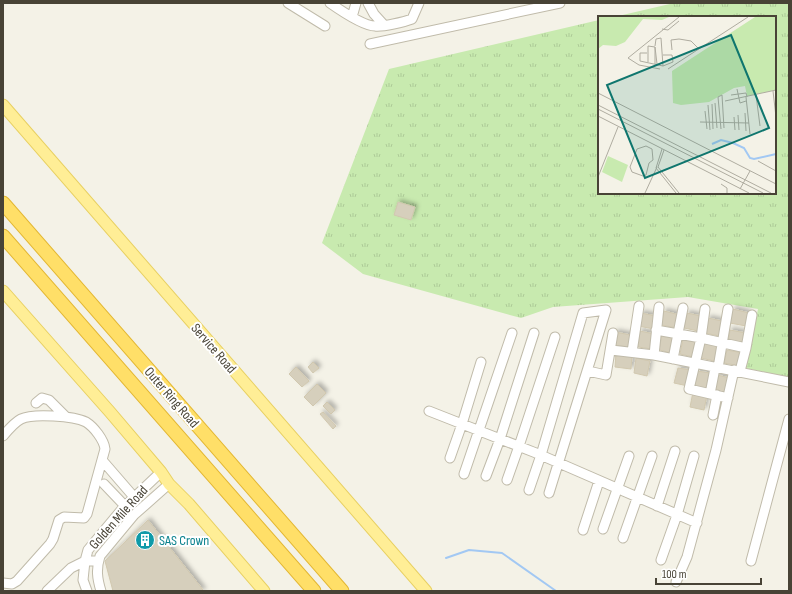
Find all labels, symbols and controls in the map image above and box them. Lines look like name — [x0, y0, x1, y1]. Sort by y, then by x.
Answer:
inset map — [598, 16, 776, 194]
street label: Service Road — [187, 320, 240, 377]
street label: Outer Ring Road — [141, 363, 203, 431]
street label: Golden Mile Road — [85, 482, 151, 553]
building icon: SAS Crown — [134, 529, 156, 551]
place label: SAS Crown — [159, 532, 209, 549]
scale bar — [656, 560, 761, 586]
text: 100 m — [662, 567, 687, 582]

